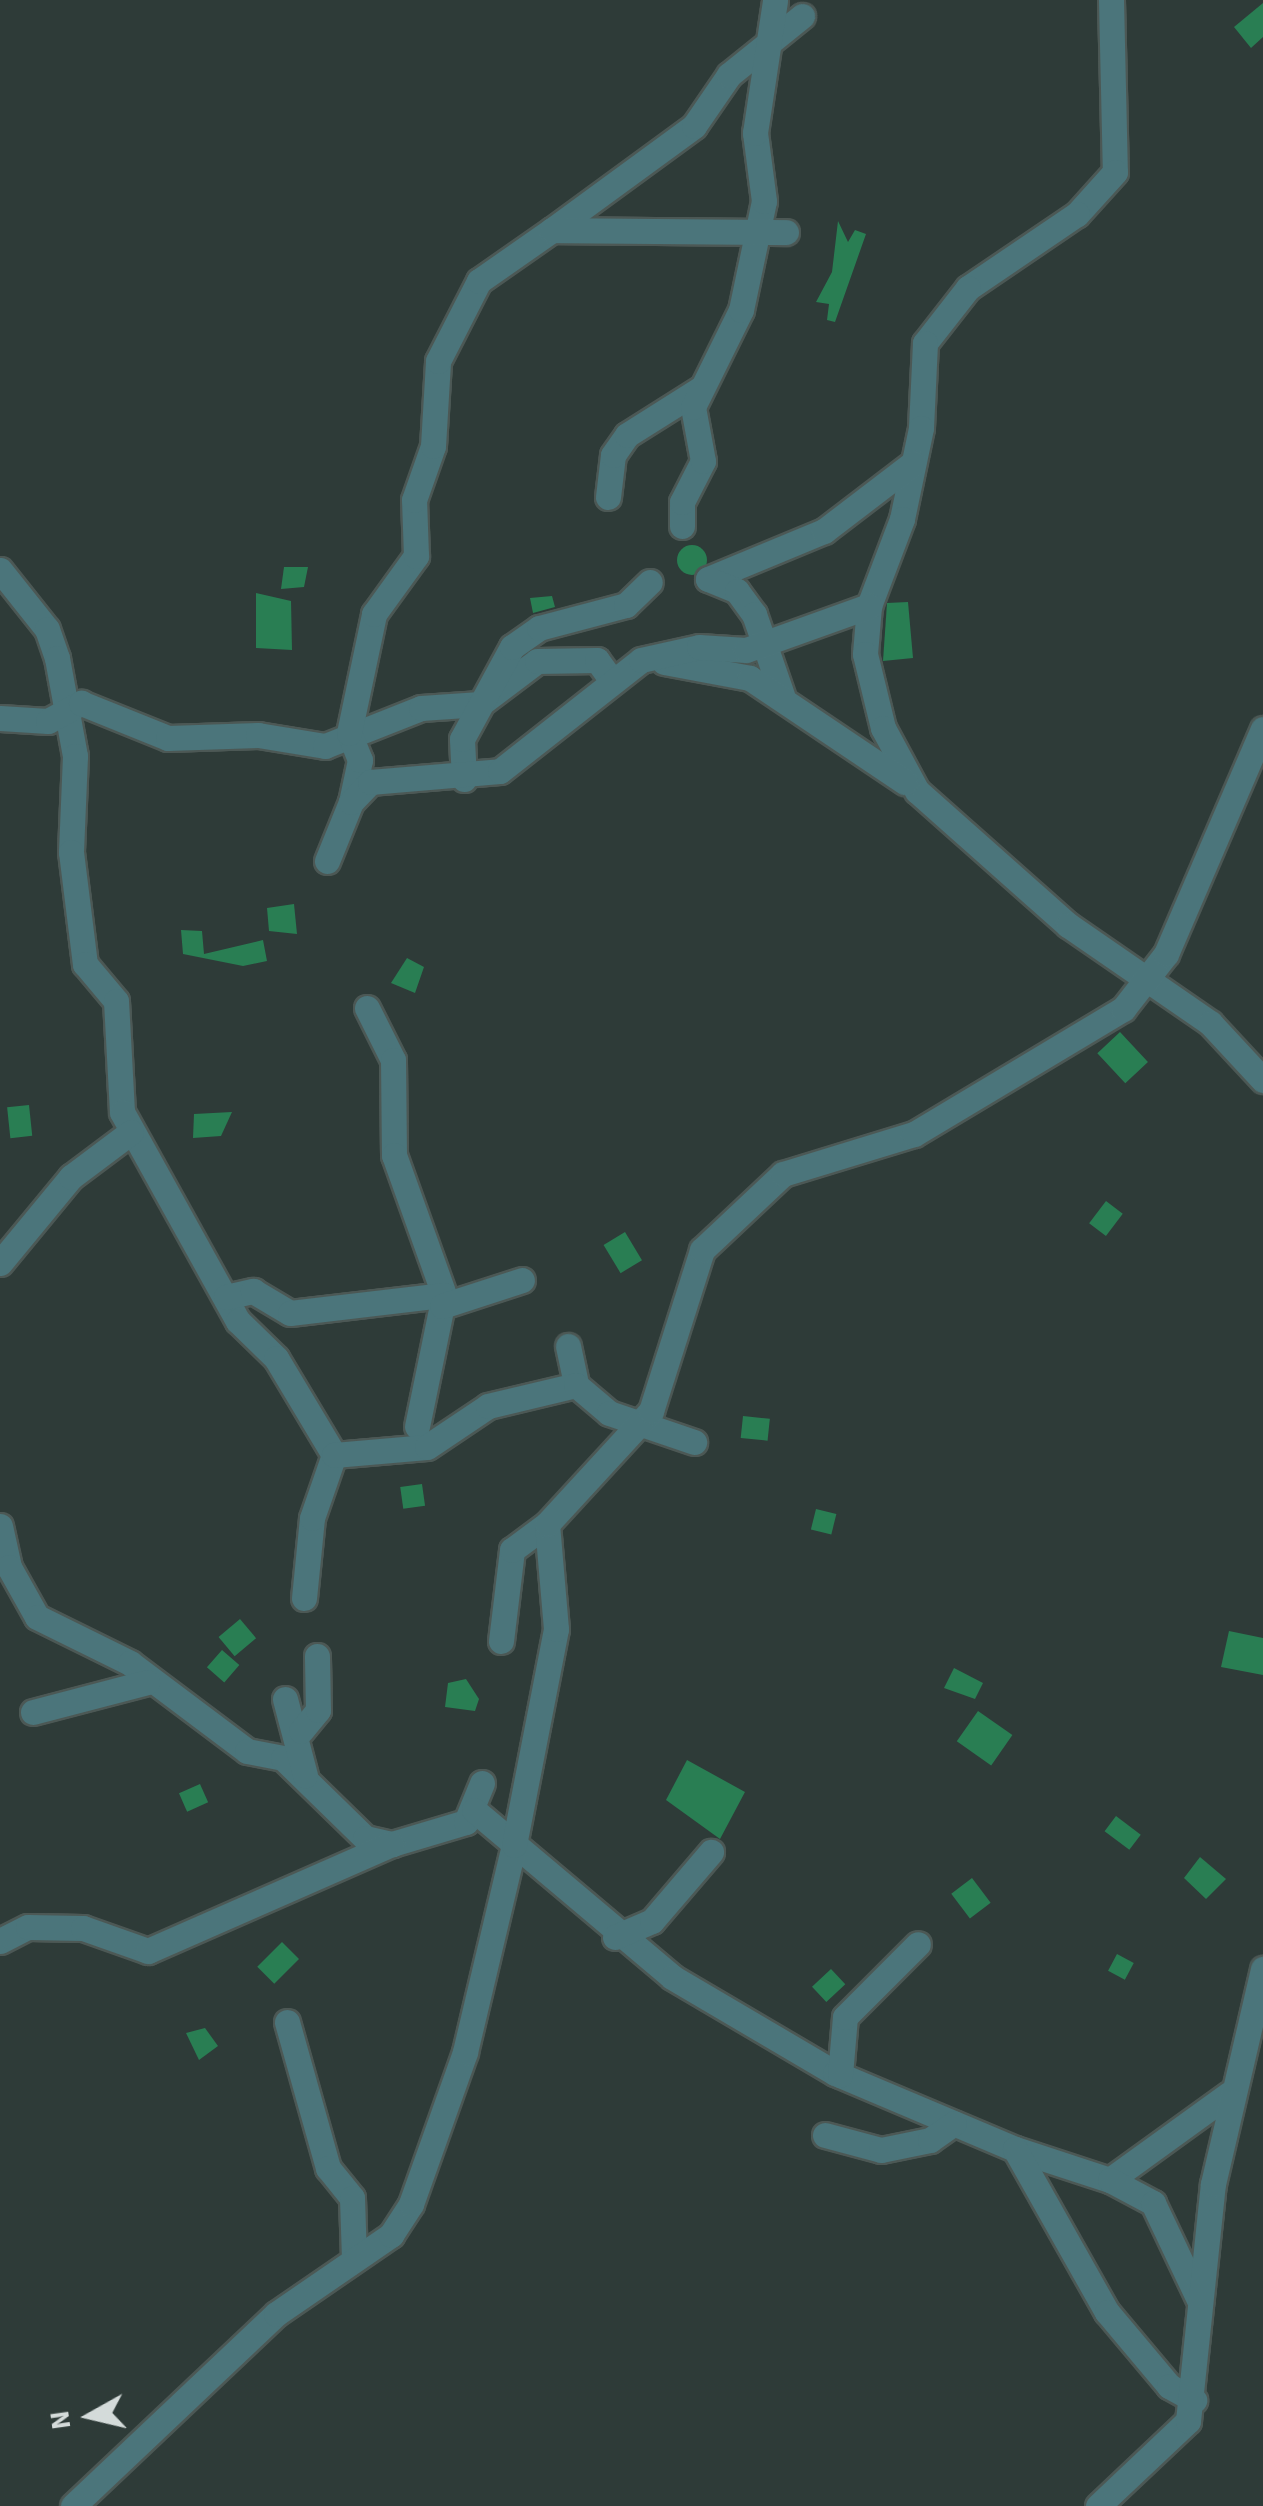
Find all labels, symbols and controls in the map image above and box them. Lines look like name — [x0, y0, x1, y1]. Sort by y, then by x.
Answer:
north arrow — [40, 2366, 140, 2466]
text: N — [39, 2408, 81, 2432]

